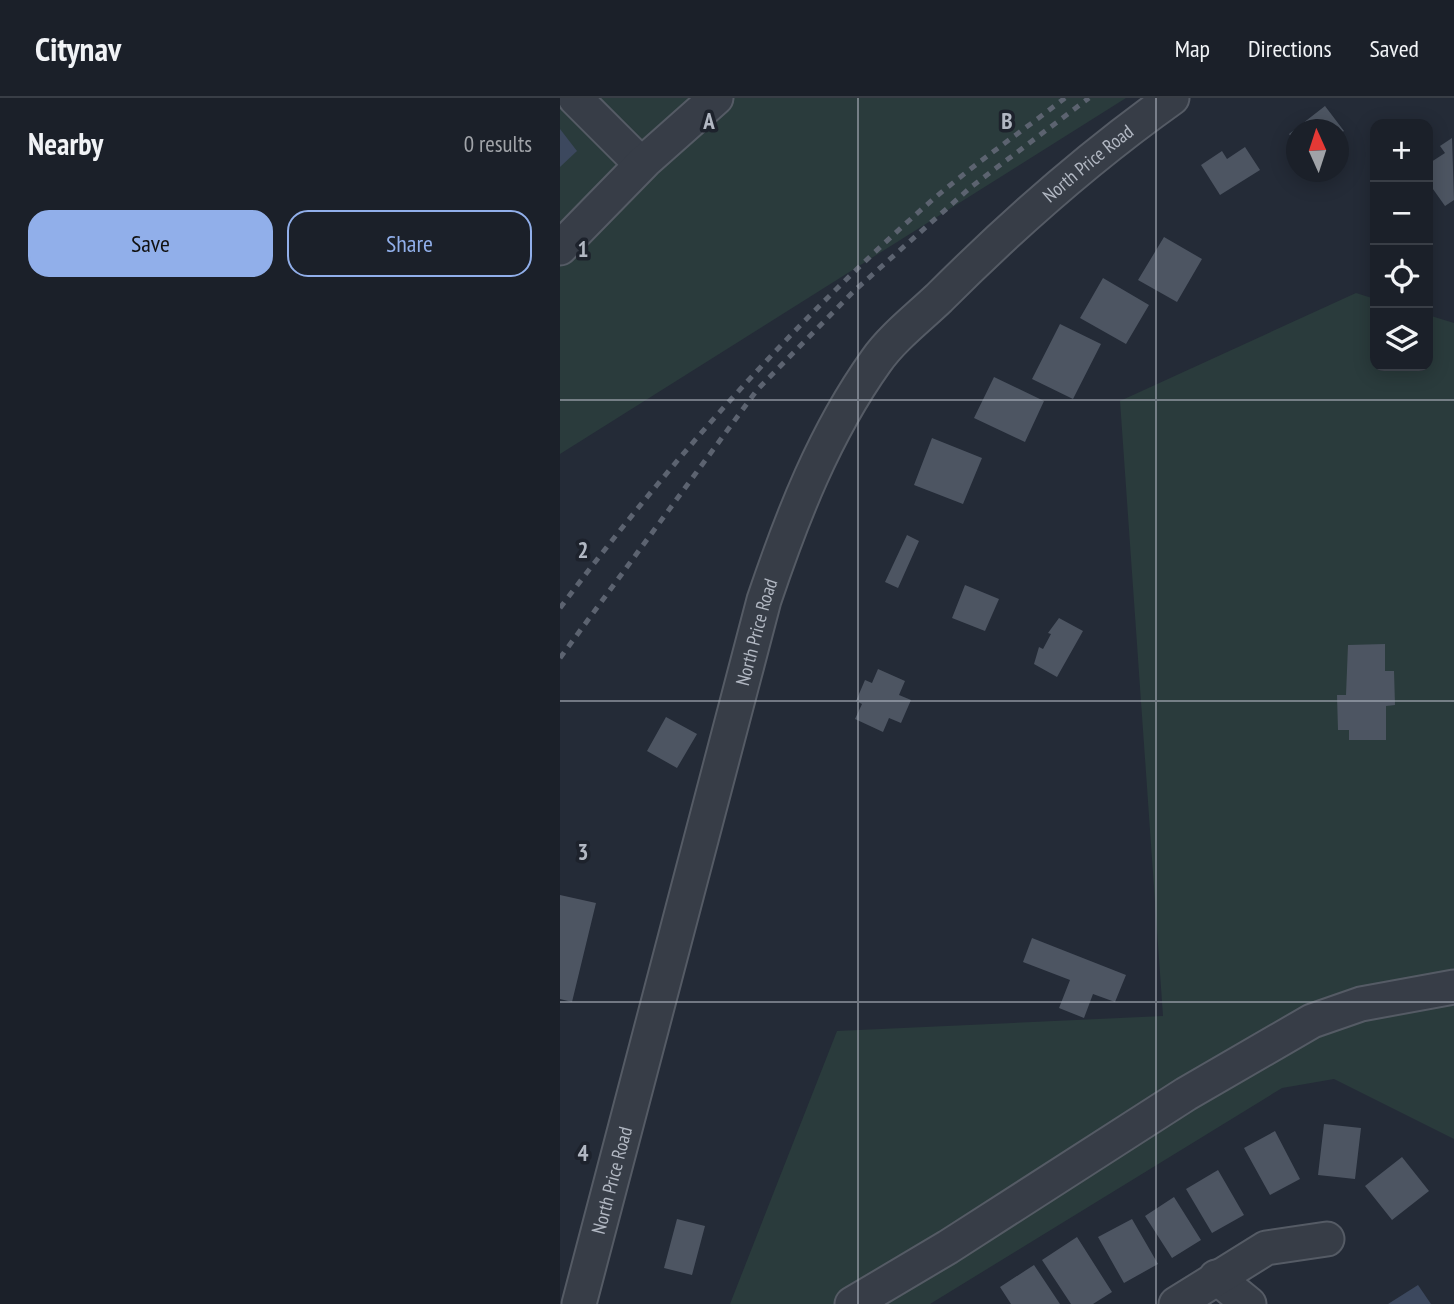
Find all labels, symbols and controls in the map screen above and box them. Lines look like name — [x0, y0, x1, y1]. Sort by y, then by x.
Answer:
text: Citynav — [35, 27, 121, 70]
text: Map — [1175, 33, 1210, 64]
text: Directions — [1248, 33, 1332, 64]
text: Saved — [1370, 33, 1419, 64]
text: A — [702, 106, 715, 135]
text: B — [1001, 106, 1013, 135]
street label: North Price Road — [1038, 119, 1138, 207]
north arrow — [1286, 119, 1349, 182]
map controls — [1370, 119, 1433, 371]
button: + — [1370, 119, 1433, 182]
text: Nearby — [28, 124, 103, 163]
text: 0 results — [464, 129, 532, 158]
button: − — [1370, 182, 1433, 245]
button: Save — [28, 210, 273, 277]
button: Share — [287, 210, 532, 277]
text: 1 — [578, 234, 589, 263]
button: locate — [1370, 245, 1433, 308]
button: layers — [1370, 308, 1433, 371]
text: 2 — [578, 535, 589, 564]
street label: North Price Road — [730, 575, 782, 688]
text: 3 — [578, 837, 589, 866]
street label: North Price Road — [586, 1124, 637, 1236]
text: 4 — [578, 1138, 589, 1167]

